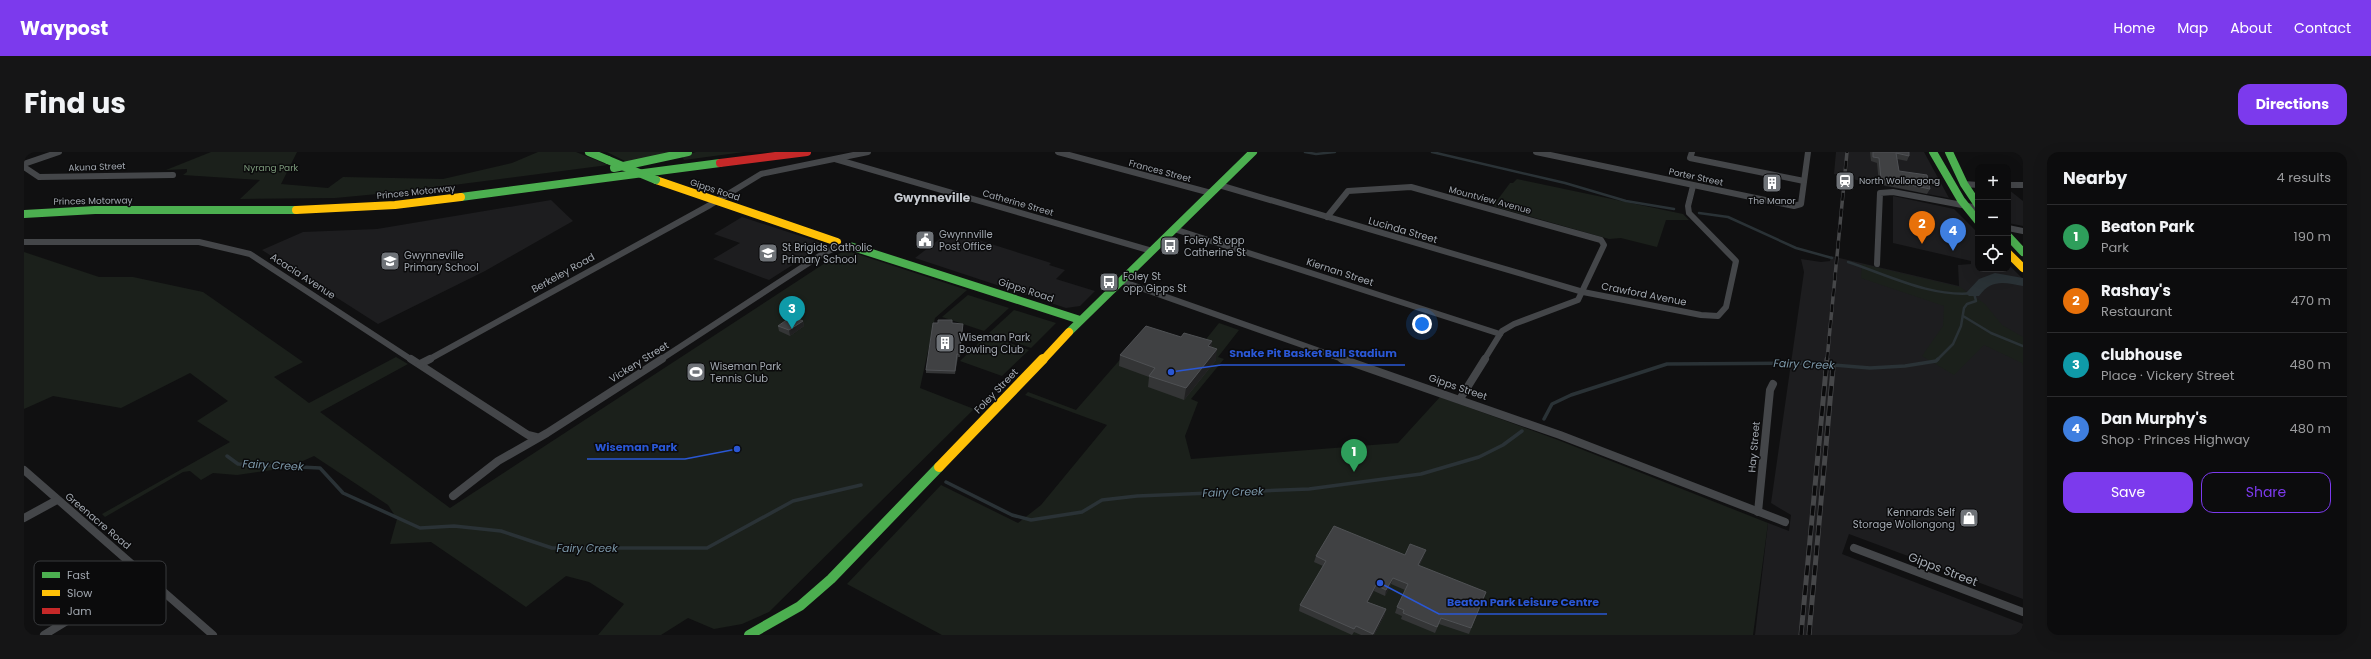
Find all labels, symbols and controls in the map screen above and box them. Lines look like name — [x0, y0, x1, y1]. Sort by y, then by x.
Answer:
text: Waypost — [20, 15, 108, 42]
text: Home — [2113, 18, 2155, 38]
text: Map — [2177, 18, 2208, 38]
text: About — [2230, 18, 2272, 38]
text: Contact — [2294, 18, 2351, 38]
text: Find us — [24, 84, 126, 123]
button: Directions — [2238, 84, 2347, 125]
street label: Frances Street — [1127, 157, 1193, 185]
street label: Akuna Street — [68, 160, 126, 174]
park label: Nyrang Park — [244, 162, 299, 174]
map controls — [1975, 164, 2011, 272]
button: + — [1975, 164, 2011, 200]
street label: Porter Street — [1668, 165, 1724, 189]
text: Nearby — [2063, 166, 2127, 190]
text: 4 results — [2277, 168, 2331, 187]
station icon: North Wollongong — [1834, 170, 1856, 192]
building icon: The Manor — [1761, 172, 1783, 194]
place label: North Wollongong — [1859, 175, 1940, 187]
street label: Gipps Road — [688, 176, 742, 204]
street label: Princes Motorway — [376, 182, 456, 202]
street label: Mountview Avenue — [1448, 183, 1533, 217]
street label: Catherine Street — [981, 187, 1055, 219]
district label: Gwynneville — [894, 189, 971, 206]
street label: Princes Motorway — [53, 194, 133, 208]
place label: The Manor — [1748, 195, 1796, 207]
button: − — [1975, 200, 2011, 236]
pin: 2 — [1909, 211, 1935, 244]
street label: Lucinda Street — [1367, 213, 1440, 247]
text: Beaton Park — [2101, 216, 2194, 237]
pin: 4 — [1940, 218, 1966, 251]
place label: Gwynnville Post Office — [939, 227, 993, 254]
text: 1 — [2074, 227, 2078, 246]
text: 190 m — [2294, 227, 2331, 246]
public building icon: Gwynnville Post Office — [914, 229, 936, 251]
place label: Foley St opp Catherine St — [1184, 233, 1246, 260]
bus stop icon: Foley St opp Catherine St — [1159, 235, 1181, 257]
button: locate — [1975, 236, 2011, 272]
text: Park — [2101, 238, 2129, 257]
place label: St Brigids Catholic Primary School — [782, 240, 872, 267]
school or university icon: St Brigids Catholic Primary School — [757, 242, 779, 264]
place label: Gwynneville Primary School — [404, 248, 479, 275]
street label: Acacia Avenue — [267, 249, 339, 303]
street label: Berkeley Road — [529, 249, 597, 297]
school or university icon: Gwynneville Primary School — [379, 250, 401, 272]
street label: Kiernan Street — [1304, 254, 1376, 290]
place label: Foley St opp Gipps St — [1123, 269, 1187, 296]
bus stop icon: Foley St opp Gipps St — [1098, 271, 1120, 293]
street label: Gipps Road — [996, 274, 1056, 306]
street label: Crawford Avenue — [1600, 278, 1688, 310]
text: Rashay's — [2101, 280, 2171, 301]
text: 2 — [2072, 291, 2080, 310]
text: 470 m — [2291, 291, 2331, 310]
pin: 3 — [779, 296, 805, 329]
text: Restaurant — [2101, 302, 2172, 321]
your location — [1412, 314, 1432, 334]
place label: Wiseman Park Bowling Club — [959, 330, 1031, 357]
building icon: Wiseman Park Bowling Club — [934, 332, 956, 354]
street label: Vickery Street — [606, 337, 672, 386]
callout: Snake Pit Basket Ball Stadium — [1221, 342, 1405, 365]
text: clubhouse — [2101, 344, 2182, 365]
text: Snake Pit Basket Ball Stadium — [1229, 345, 1397, 361]
water label: Fairy Creek — [1773, 355, 1836, 373]
text: 3 — [2072, 355, 2080, 374]
text: 480 m — [2290, 355, 2331, 374]
place label: Wiseman Park Tennis Club — [710, 359, 782, 386]
sports icon: Wiseman Park Tennis Club — [685, 361, 707, 383]
street label: Foley Street — [971, 365, 1022, 417]
text: Place · Vickery Street — [2101, 366, 2235, 385]
street label: Gipps Street — [1427, 370, 1490, 404]
text: Dan Murphy's — [2101, 408, 2207, 429]
text: 4 — [2072, 419, 2080, 438]
text: 480 m — [2290, 419, 2331, 438]
street label: Hay Street — [1744, 420, 1764, 473]
text: Shop · Princes Highway — [2101, 430, 2250, 449]
callout: Wiseman Park — [587, 436, 685, 459]
text: Wiseman Park — [595, 439, 677, 455]
pin: 1 — [1341, 439, 1367, 472]
water label: Fairy Creek — [242, 455, 305, 475]
button: Save — [2063, 472, 2193, 513]
button: Share — [2201, 472, 2331, 513]
water label: Fairy Creek — [1202, 483, 1265, 501]
street label: Greenacre Road — [62, 489, 134, 553]
place label: Kennards Self Storage Wollongong — [1853, 505, 1955, 532]
shop icon: Kennards Self Storage Wollongong — [1958, 507, 1980, 529]
water label: Fairy Creek — [556, 540, 619, 556]
street label: Gipps Street — [1906, 548, 1980, 590]
legend — [34, 561, 166, 625]
text: Fast — [67, 567, 90, 583]
text: Slow — [67, 585, 92, 601]
callout: Beaton Park Leisure Centre — [1439, 591, 1607, 614]
text: Beaton Park Leisure Centre — [1447, 594, 1599, 610]
text: Jam — [67, 603, 92, 619]

